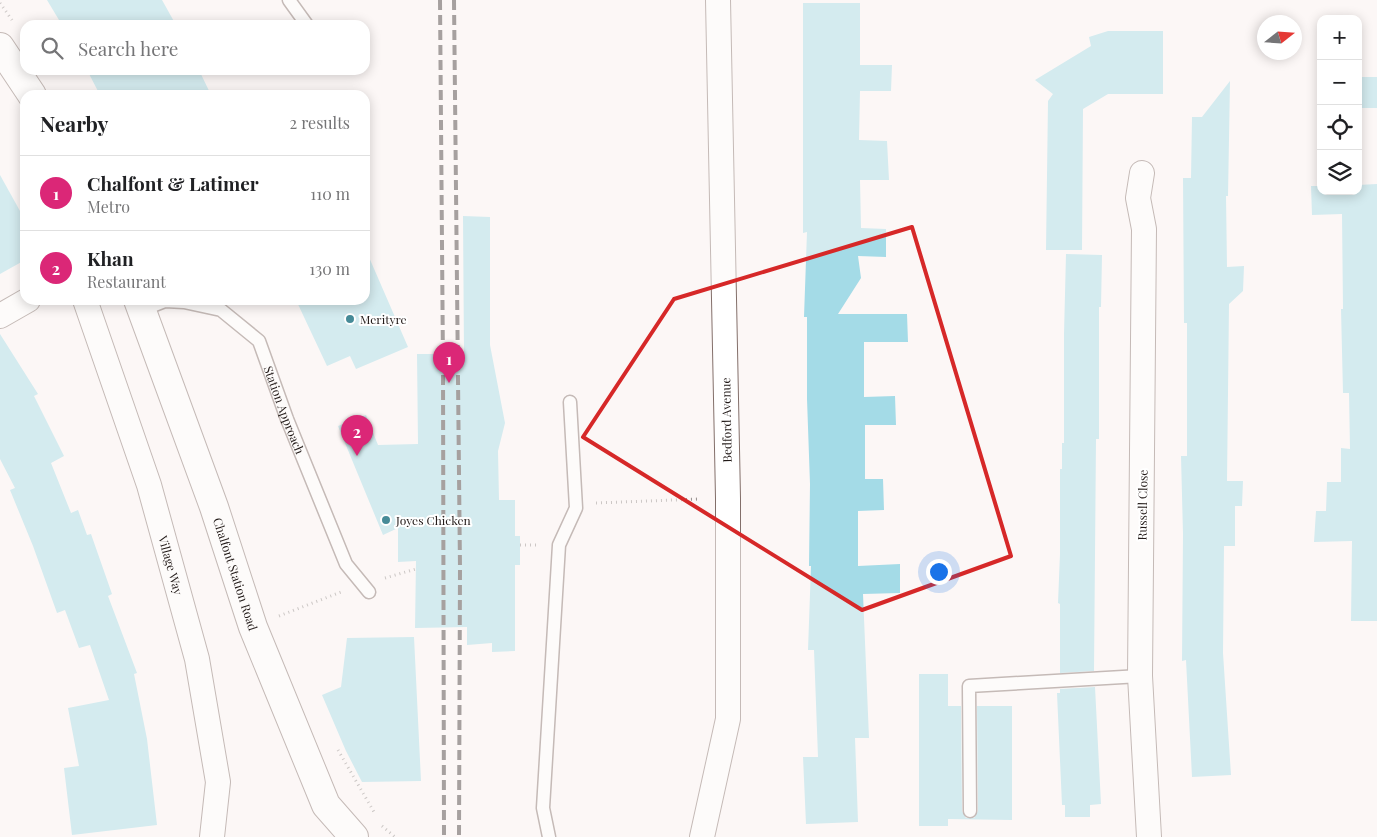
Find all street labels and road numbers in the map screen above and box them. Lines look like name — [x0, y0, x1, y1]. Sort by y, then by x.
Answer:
street label: Station Approach — [261, 364, 308, 456]
street label: Bedford Avenue — [717, 377, 735, 463]
street label: Russell Close — [1133, 469, 1151, 541]
street label: Chalfont Station Road — [210, 515, 262, 633]
street label: Village Way — [155, 533, 187, 597]

